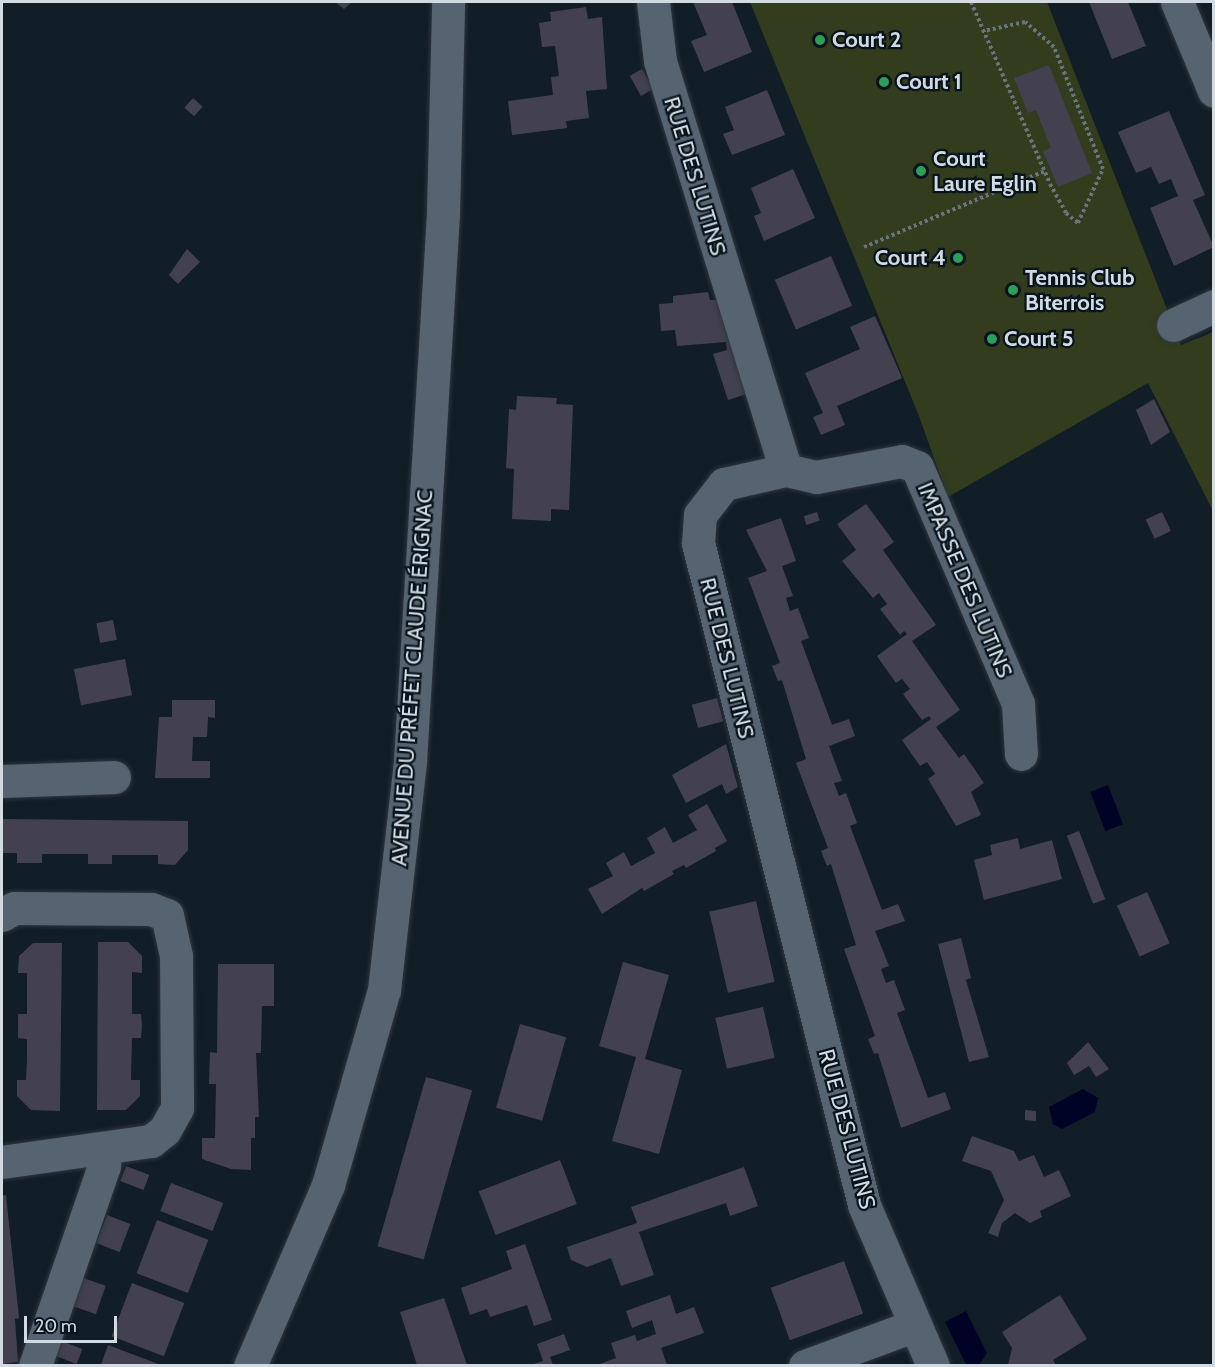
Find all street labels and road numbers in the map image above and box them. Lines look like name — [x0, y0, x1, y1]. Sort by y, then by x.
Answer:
street label: RUE DES LUTINS — [658, 93, 732, 259]
street label: IMPASSE DES LUTINS — [912, 478, 1018, 682]
street label: AVENUE DU PRÉFET CLAUDE ÉRIGNAC — [386, 489, 438, 867]
street label: RUE DES LUTINS — [694, 575, 760, 741]
street label: RUE DES LUTINS — [813, 1046, 881, 1212]

